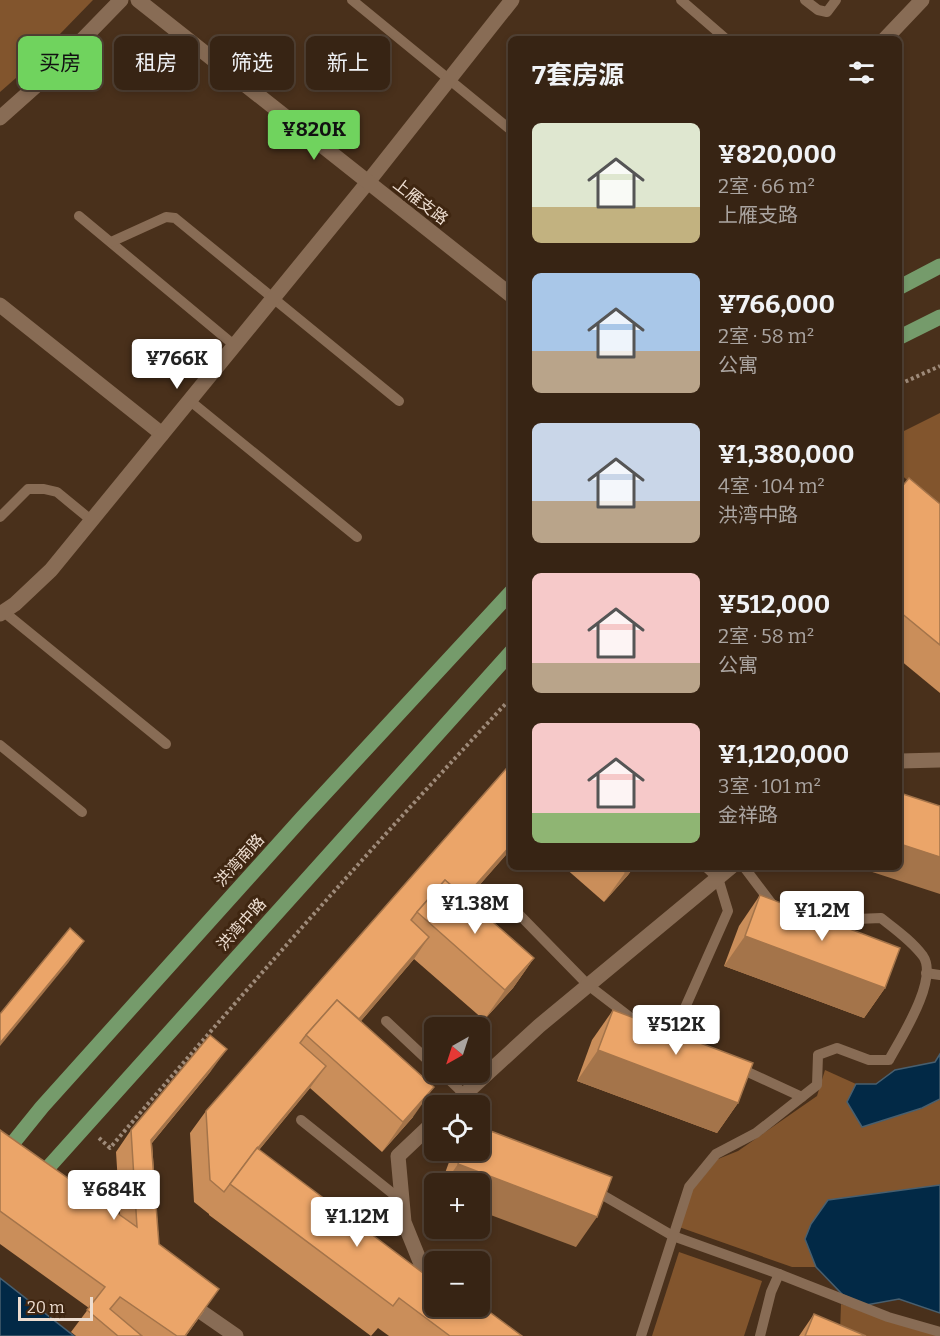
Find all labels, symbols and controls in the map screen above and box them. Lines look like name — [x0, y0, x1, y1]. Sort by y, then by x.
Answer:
chip: 买房 — [18, 36, 102, 90]
chip: 租房 — [114, 36, 198, 90]
chip: 筛选 — [210, 36, 294, 90]
chip: 新上 — [306, 36, 390, 90]
icon: filters — [845, 56, 878, 89]
text: 7套房源 — [532, 60, 624, 91]
pin: ¥820K — [272, 110, 356, 161]
text: ¥820K — [282, 117, 346, 141]
text: ¥820,000 — [718, 139, 836, 170]
icon: home — [580, 147, 652, 219]
street label: 上雁支路 — [390, 174, 452, 229]
text: 2室 · 66 m² — [718, 174, 815, 198]
text: 上雁支路 — [718, 203, 798, 227]
text: ¥766,000 — [718, 289, 835, 320]
icon: home — [580, 297, 652, 369]
text: 2室 · 58 m² — [718, 324, 814, 348]
pin: ¥766K — [135, 339, 219, 390]
text: ¥766K — [146, 346, 208, 370]
text: 公寓 — [718, 353, 758, 377]
text: ¥1,380,000 — [718, 439, 855, 470]
icon: home — [580, 447, 652, 519]
text: 4室 · 104 m² — [718, 474, 825, 498]
text: 洪湾中路 — [718, 503, 798, 527]
text: ¥512,000 — [718, 589, 830, 620]
icon: home — [580, 597, 652, 669]
text: 2室 · 58 m² — [718, 624, 814, 648]
text: 公寓 — [718, 653, 758, 677]
text: ¥1,120,000 — [718, 739, 849, 770]
icon: home — [580, 747, 652, 819]
text: 3室 · 101 m² — [718, 774, 821, 798]
text: 金祥路 — [718, 803, 778, 827]
street label: 洪湾南路 — [211, 830, 268, 890]
pin: ¥1.38M — [426, 884, 524, 935]
text: ¥1.38M — [441, 891, 509, 915]
pin: ¥1.2M — [780, 891, 864, 942]
street label: 洪湾中路 — [213, 894, 270, 954]
text: ¥1.2M — [794, 898, 850, 922]
pin: ¥512K — [634, 1005, 718, 1056]
text: ¥512K — [647, 1012, 705, 1036]
north arrow — [424, 1017, 490, 1083]
map controls — [424, 1017, 490, 1317]
button: locate — [424, 1095, 490, 1161]
pin: ¥684K — [72, 1170, 156, 1221]
button: + — [424, 1173, 490, 1239]
text: ¥684K — [82, 1177, 146, 1201]
pin: ¥1.12M — [308, 1197, 406, 1248]
text: ¥1.12M — [325, 1204, 389, 1228]
button: − — [424, 1251, 490, 1317]
scale bar — [18, 1294, 93, 1322]
text: 20 m — [27, 1298, 64, 1317]

